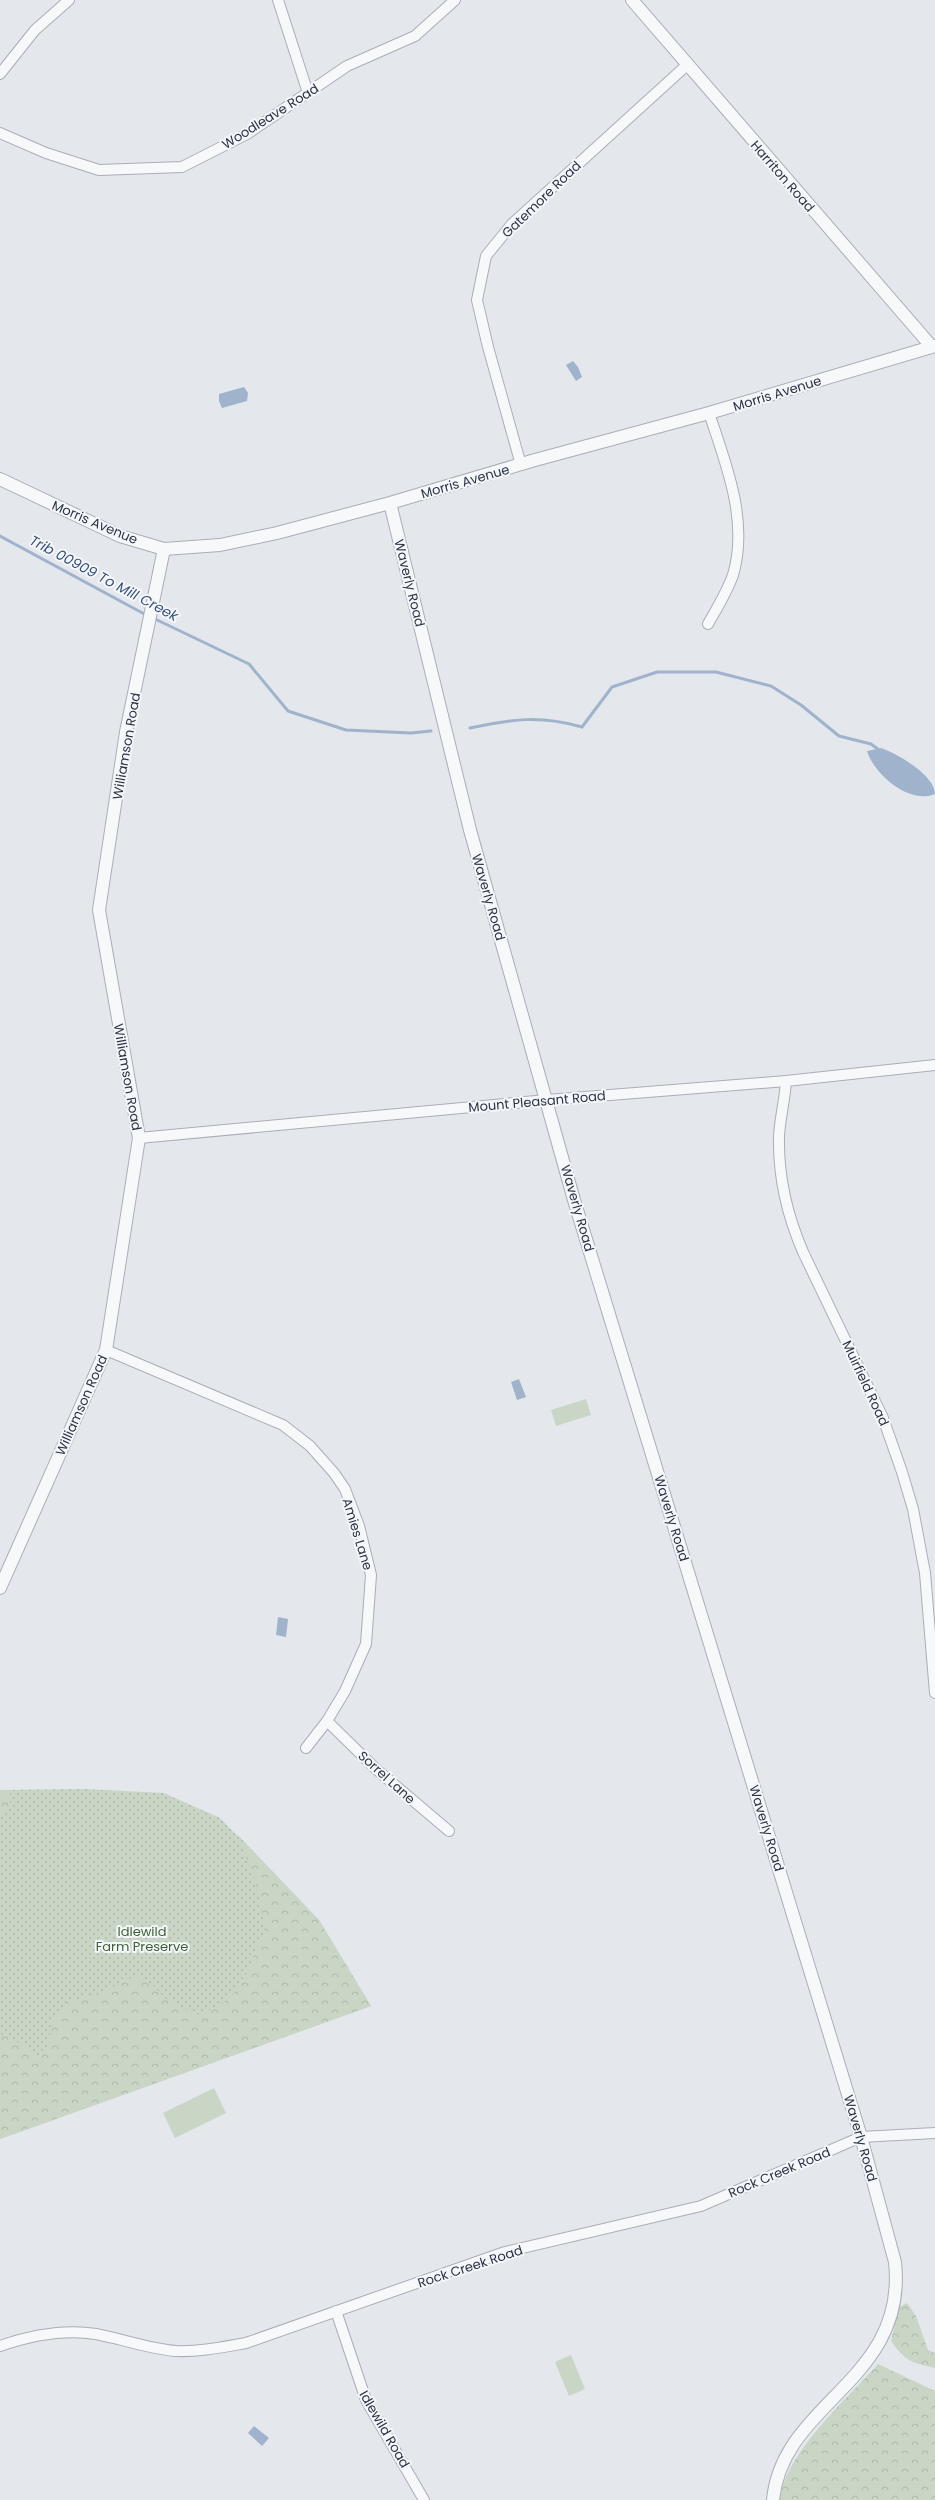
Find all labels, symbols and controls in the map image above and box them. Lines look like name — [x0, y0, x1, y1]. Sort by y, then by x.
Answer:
street label: Woodleave Road — [218, 79, 322, 154]
street label: Harriton Road — [746, 136, 819, 216]
street label: Gatemore Road — [497, 157, 585, 242]
street label: Morris Avenue — [731, 371, 824, 416]
street label: Morris Avenue — [419, 460, 512, 503]
street label: Morris Avenue — [49, 496, 141, 549]
water label: Trib 00909 To Mill Creek — [26, 530, 183, 626]
street label: Waverly Road — [389, 537, 430, 629]
street label: Williamson Road — [108, 691, 145, 801]
street label: Waverly Road — [467, 852, 510, 943]
street label: Williamson Road — [109, 1022, 146, 1132]
street label: Mount Pleasant Road — [468, 1086, 607, 1117]
street label: Waverly Road — [556, 1163, 599, 1254]
street label: Muirfield Road — [837, 1337, 894, 1429]
street label: Williamson Road — [51, 1352, 112, 1459]
street label: Waverly Road — [649, 1473, 694, 1564]
street label: Amies Lane — [338, 1496, 377, 1573]
street label: Sorrel Lane — [354, 1747, 419, 1808]
street label: Waverly Road — [744, 1783, 789, 1874]
park label: Idlewild Farm Preserve — [96, 1922, 188, 1956]
street label: Waverly Road — [839, 2093, 882, 2184]
street label: Rock Creek Road — [725, 2142, 833, 2203]
street label: Rock Creek Road — [415, 2241, 525, 2292]
street label: Idlewild Road — [355, 2387, 414, 2471]

